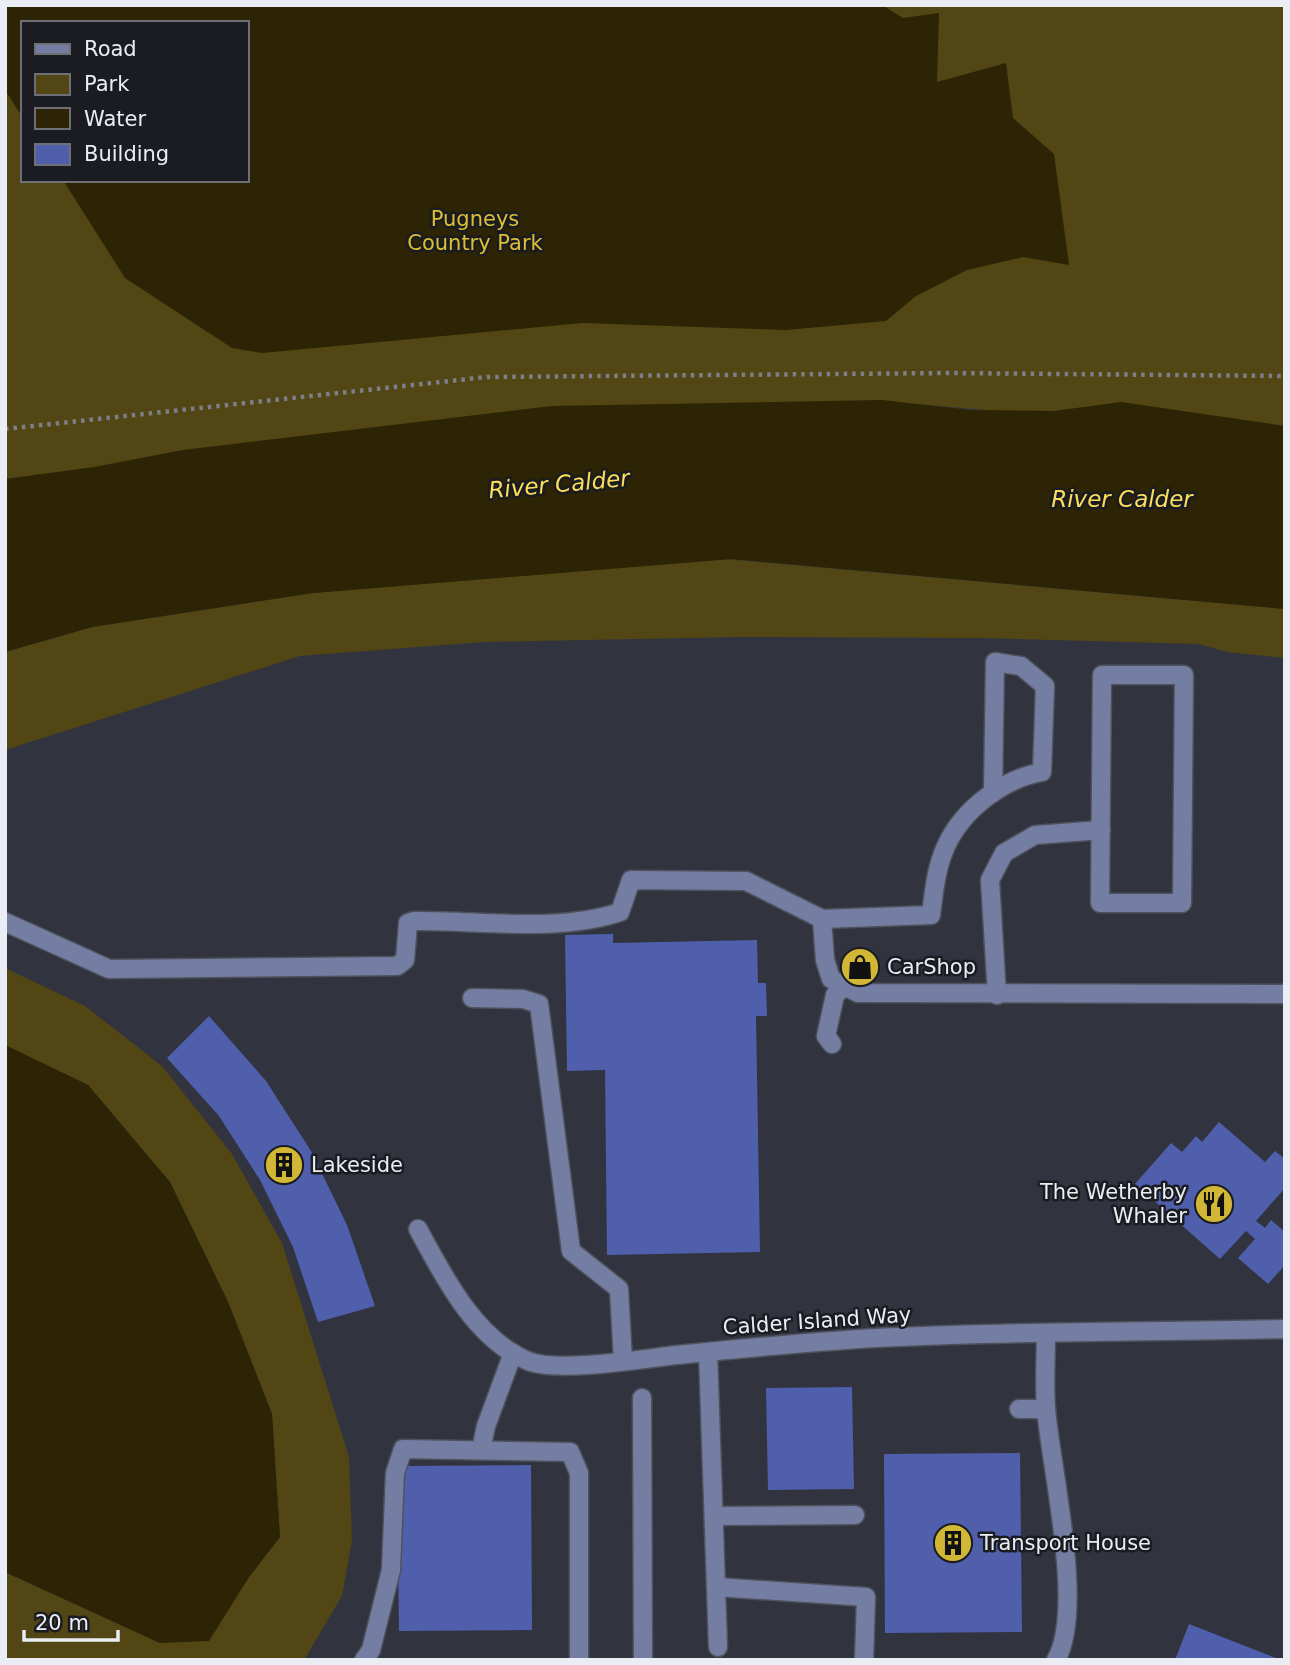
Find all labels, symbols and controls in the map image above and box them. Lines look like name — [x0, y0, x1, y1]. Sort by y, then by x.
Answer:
legend — [21, 21, 248, 182]
text: Road — [84, 37, 137, 61]
text: Park — [84, 72, 130, 96]
text: Water — [84, 107, 146, 131]
text: Building — [84, 142, 169, 166]
park label: Pugneys Country Park — [407, 207, 544, 255]
water label: River Calder — [487, 465, 632, 503]
water label: River Calder — [1051, 486, 1194, 512]
shop icon: CarShop — [839, 946, 881, 988]
place label: CarShop — [887, 955, 976, 979]
building icon: Lakeside — [263, 1144, 305, 1186]
place label: Lakeside — [311, 1153, 403, 1177]
place label: The Wetherby Whaler — [1039, 1180, 1187, 1228]
restaurant icon: The Wetherby Whaler — [1193, 1183, 1235, 1225]
street label: Calder Island Way — [722, 1302, 912, 1340]
building icon: Transport House — [932, 1522, 974, 1564]
place label: Transport House — [979, 1531, 1151, 1555]
scale bar — [24, 1598, 119, 1642]
text: 20 m — [35, 1611, 89, 1635]

